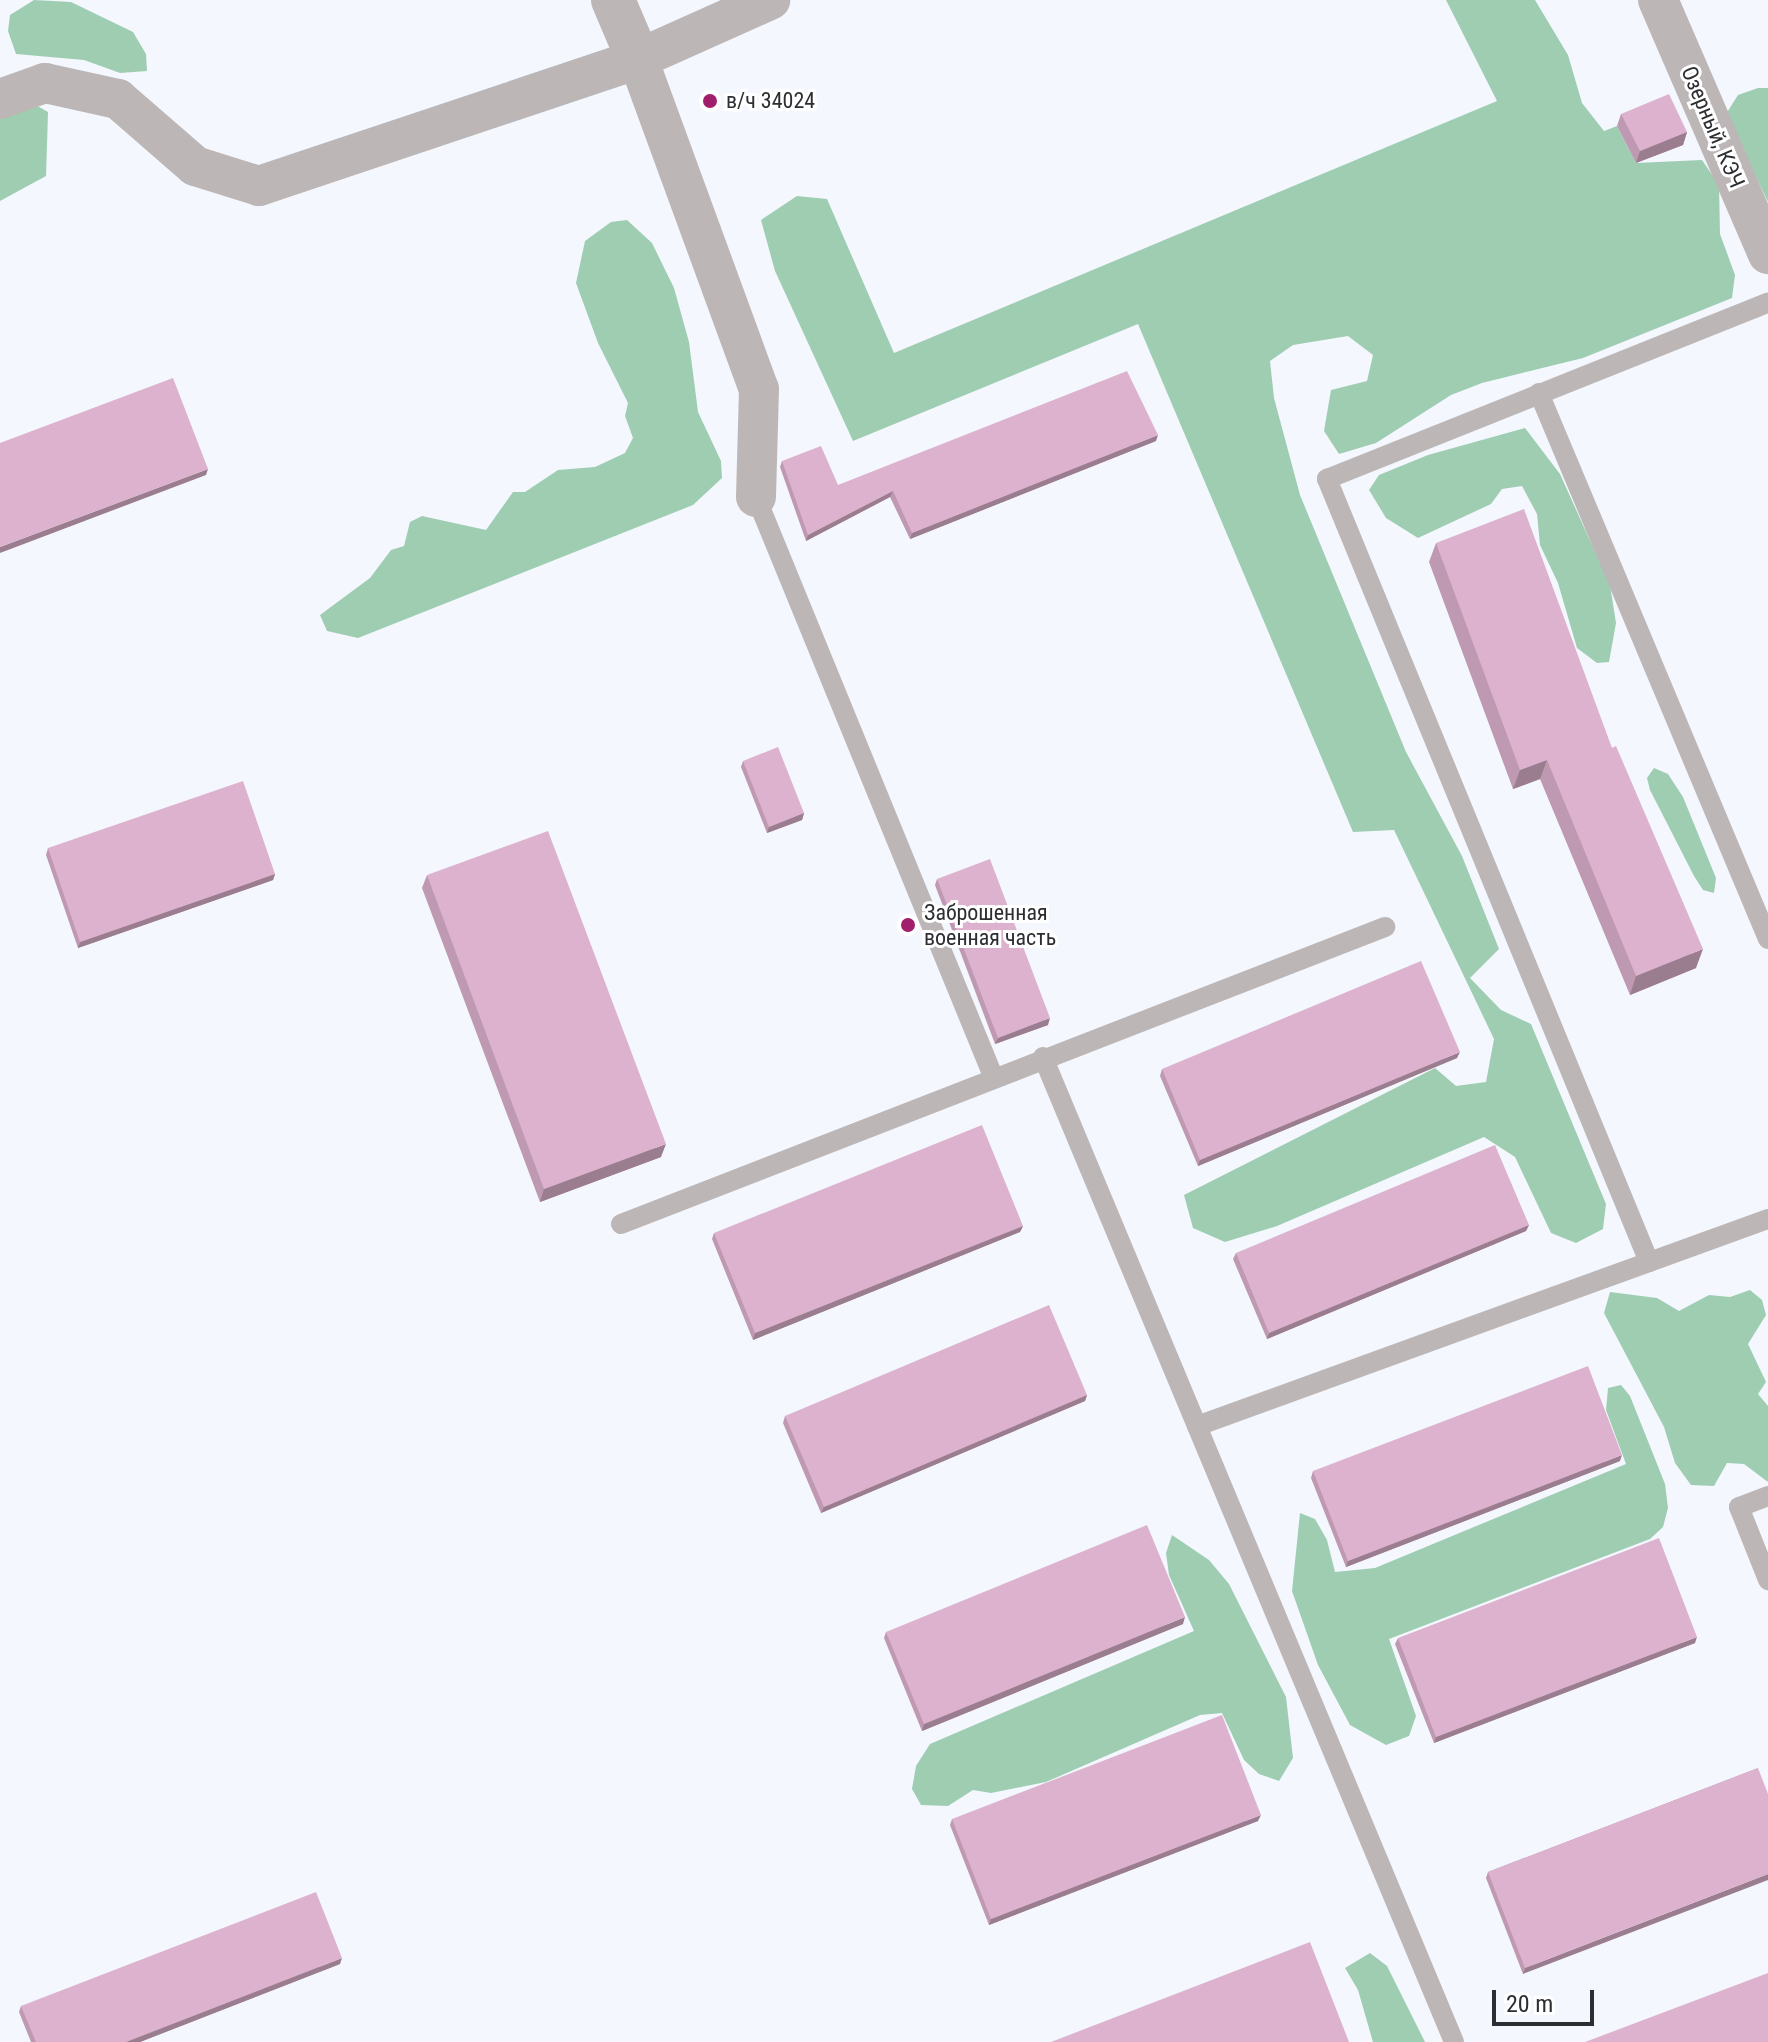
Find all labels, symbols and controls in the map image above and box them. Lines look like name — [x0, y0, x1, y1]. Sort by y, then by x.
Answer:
street label: Озерный, КЭЧ — [1676, 62, 1750, 192]
place label: в/ч 34024 — [726, 88, 815, 114]
marker: в/ч 34024 — [701, 92, 719, 110]
place label: Заброшенная военная часть — [924, 899, 1056, 950]
marker: Заброшенная военная часть — [899, 916, 917, 934]
scale bar — [1496, 1974, 1598, 2024]
text: 20 m — [1506, 1990, 1553, 2018]

